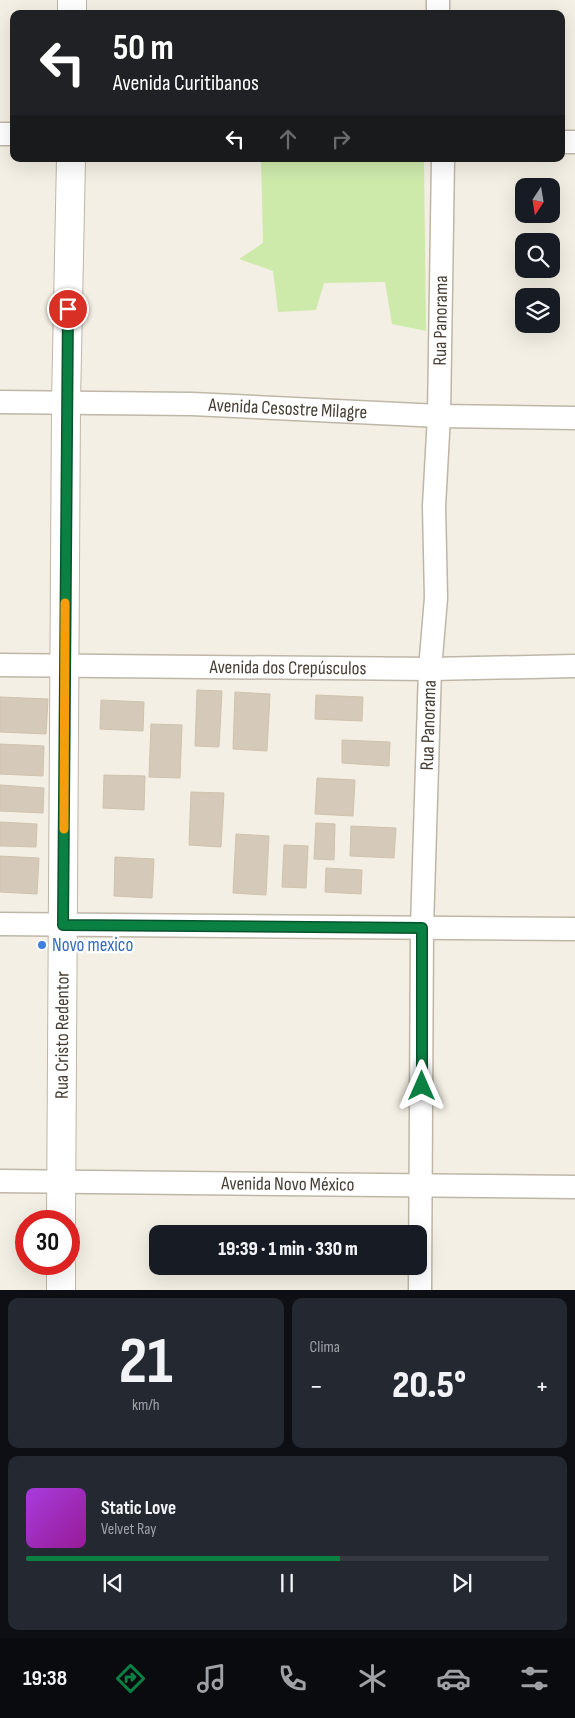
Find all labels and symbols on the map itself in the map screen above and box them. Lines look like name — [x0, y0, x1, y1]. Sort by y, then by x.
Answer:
north arrow — [515, 178, 560, 222]
street label: Rua Panorama — [428, 275, 453, 366]
pin — [47, 288, 89, 330]
street label: Avenida Cesostre Milagre — [207, 393, 368, 424]
street label: Avenida dos Crepúsculos — [208, 655, 367, 680]
street label: Rua Panorama — [415, 680, 441, 771]
place label: Novo mexico — [52, 934, 133, 957]
marker: Novo mexico — [36, 939, 48, 951]
street label: Rua Cristo Redentor — [50, 971, 74, 1099]
position arrow — [395, 1059, 447, 1111]
street label: Avenida Novo México — [220, 1172, 355, 1196]
speed limit sign: 30 — [15, 1210, 80, 1275]

